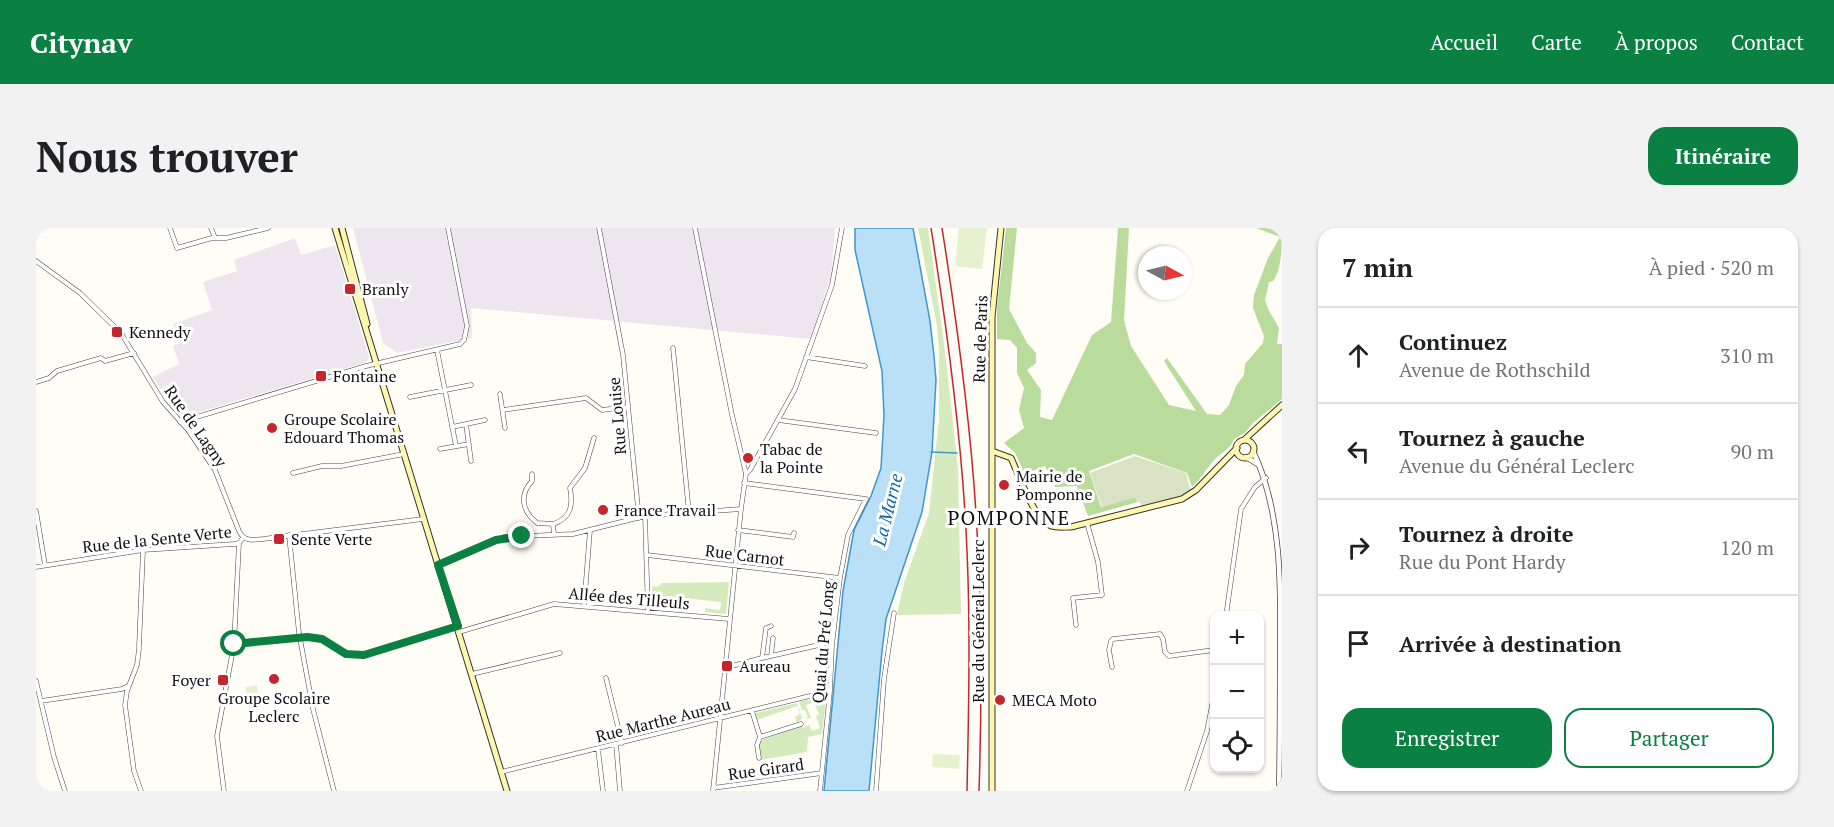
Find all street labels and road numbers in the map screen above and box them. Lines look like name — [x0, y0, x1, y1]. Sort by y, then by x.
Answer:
street label: Rue de Paris — [967, 295, 993, 383]
street label: Rue Louise — [603, 376, 631, 456]
street label: Rue de Lagny — [160, 381, 233, 472]
street label: Rue de la Sente Verte — [81, 520, 233, 558]
street label: Rue Carnot — [704, 539, 786, 571]
street label: Rue du Général Leclerc — [967, 539, 989, 703]
street label: Quai du Pré Long — [807, 579, 839, 704]
street label: Allée des Tilleuls — [567, 582, 691, 614]
street label: Rue Marthe Aureau — [593, 693, 733, 747]
street label: Rue Girard — [727, 753, 805, 785]

